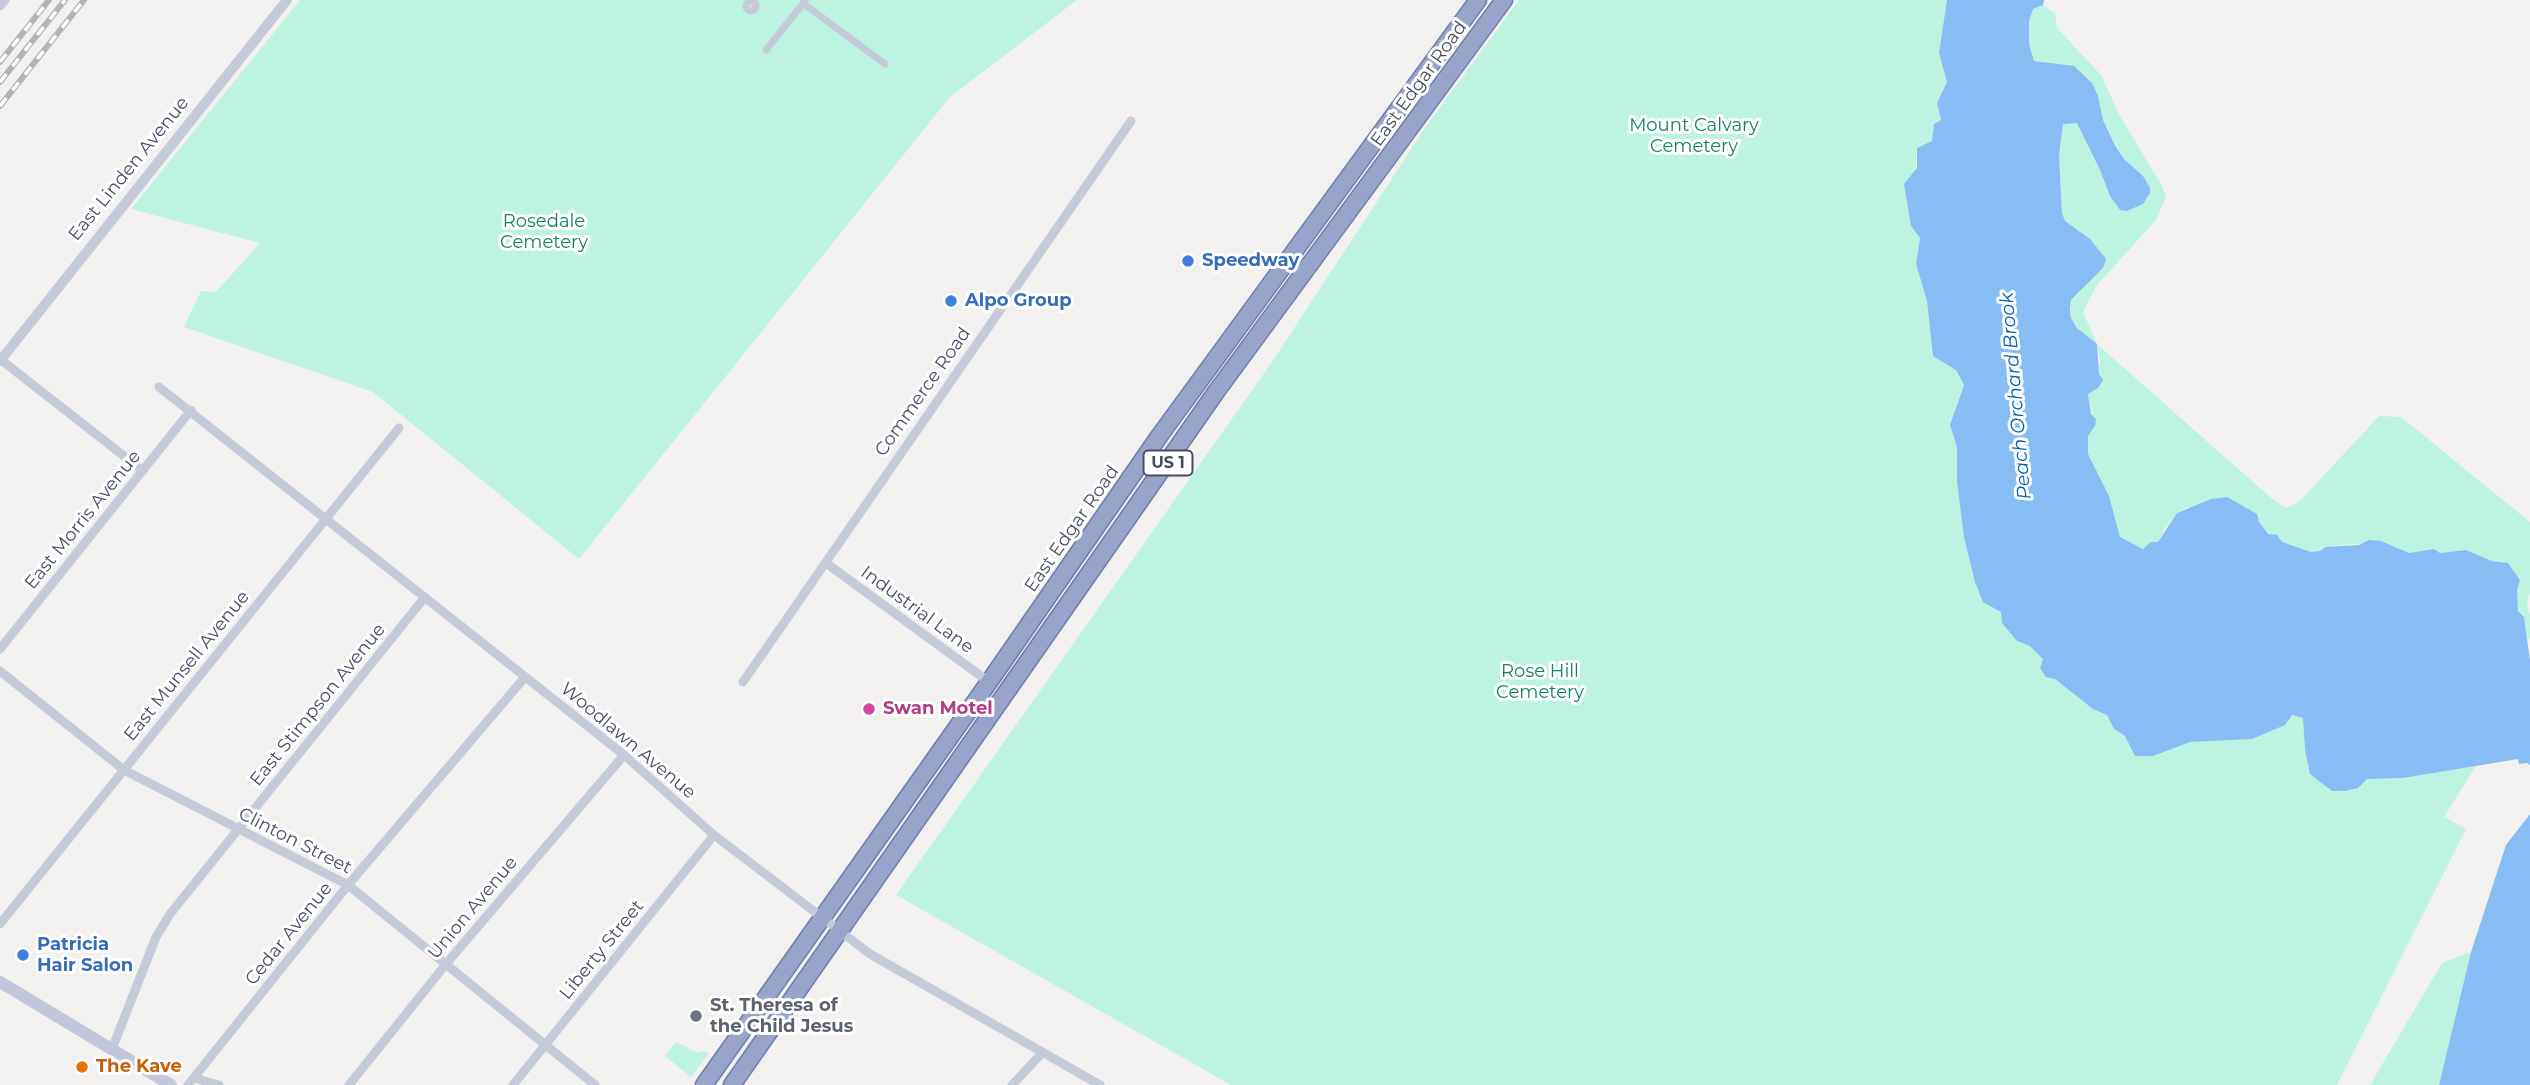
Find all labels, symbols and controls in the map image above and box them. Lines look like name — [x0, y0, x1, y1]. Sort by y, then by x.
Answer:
street label: East Edgar Road — [1366, 17, 1472, 151]
street label: East Linden Avenue — [64, 93, 194, 245]
park label: Mount Calvary Cemetery — [1629, 115, 1759, 158]
park label: Rosedale Cemetery — [500, 211, 588, 254]
place label: Speedway — [1202, 250, 1299, 272]
marker: Speedway — [1180, 253, 1196, 269]
place label: Alpo Group — [965, 290, 1072, 312]
water label: Peach Orchard Brook — [1996, 292, 2036, 500]
marker: Alpo Group — [943, 293, 959, 309]
street label: Commerce Road — [870, 323, 976, 461]
street label: East Morris Avenue — [20, 446, 146, 594]
road number: US 1 — [1144, 450, 1192, 476]
street label: East Edgar Road — [1020, 462, 1124, 596]
street label: Industrial Lane — [856, 562, 978, 658]
street label: East Munsell Avenue — [120, 587, 254, 745]
street label: East Stimpson Avenue — [246, 619, 390, 791]
park label: Rose Hill Cemetery — [1496, 661, 1584, 704]
street label: Woodlawn Avenue — [556, 678, 700, 804]
place label: Swan Motel — [883, 698, 993, 720]
marker: Swan Motel — [861, 701, 877, 717]
street label: Clinton Street — [235, 803, 355, 879]
street label: Union Avenue — [424, 852, 522, 964]
street label: Cedar Avenue — [241, 878, 337, 990]
street label: Liberty Street — [555, 896, 649, 1004]
place label: Patricia Hair Salon — [37, 934, 133, 976]
marker: Patricia Hair Salon — [15, 947, 31, 963]
place label: St. Theresa of the Child Jesus — [710, 995, 853, 1038]
marker: St. Theresa of the Child Jesus — [688, 1008, 704, 1024]
place label: The Kave — [96, 1056, 182, 1078]
marker: The Kave — [74, 1059, 90, 1075]

